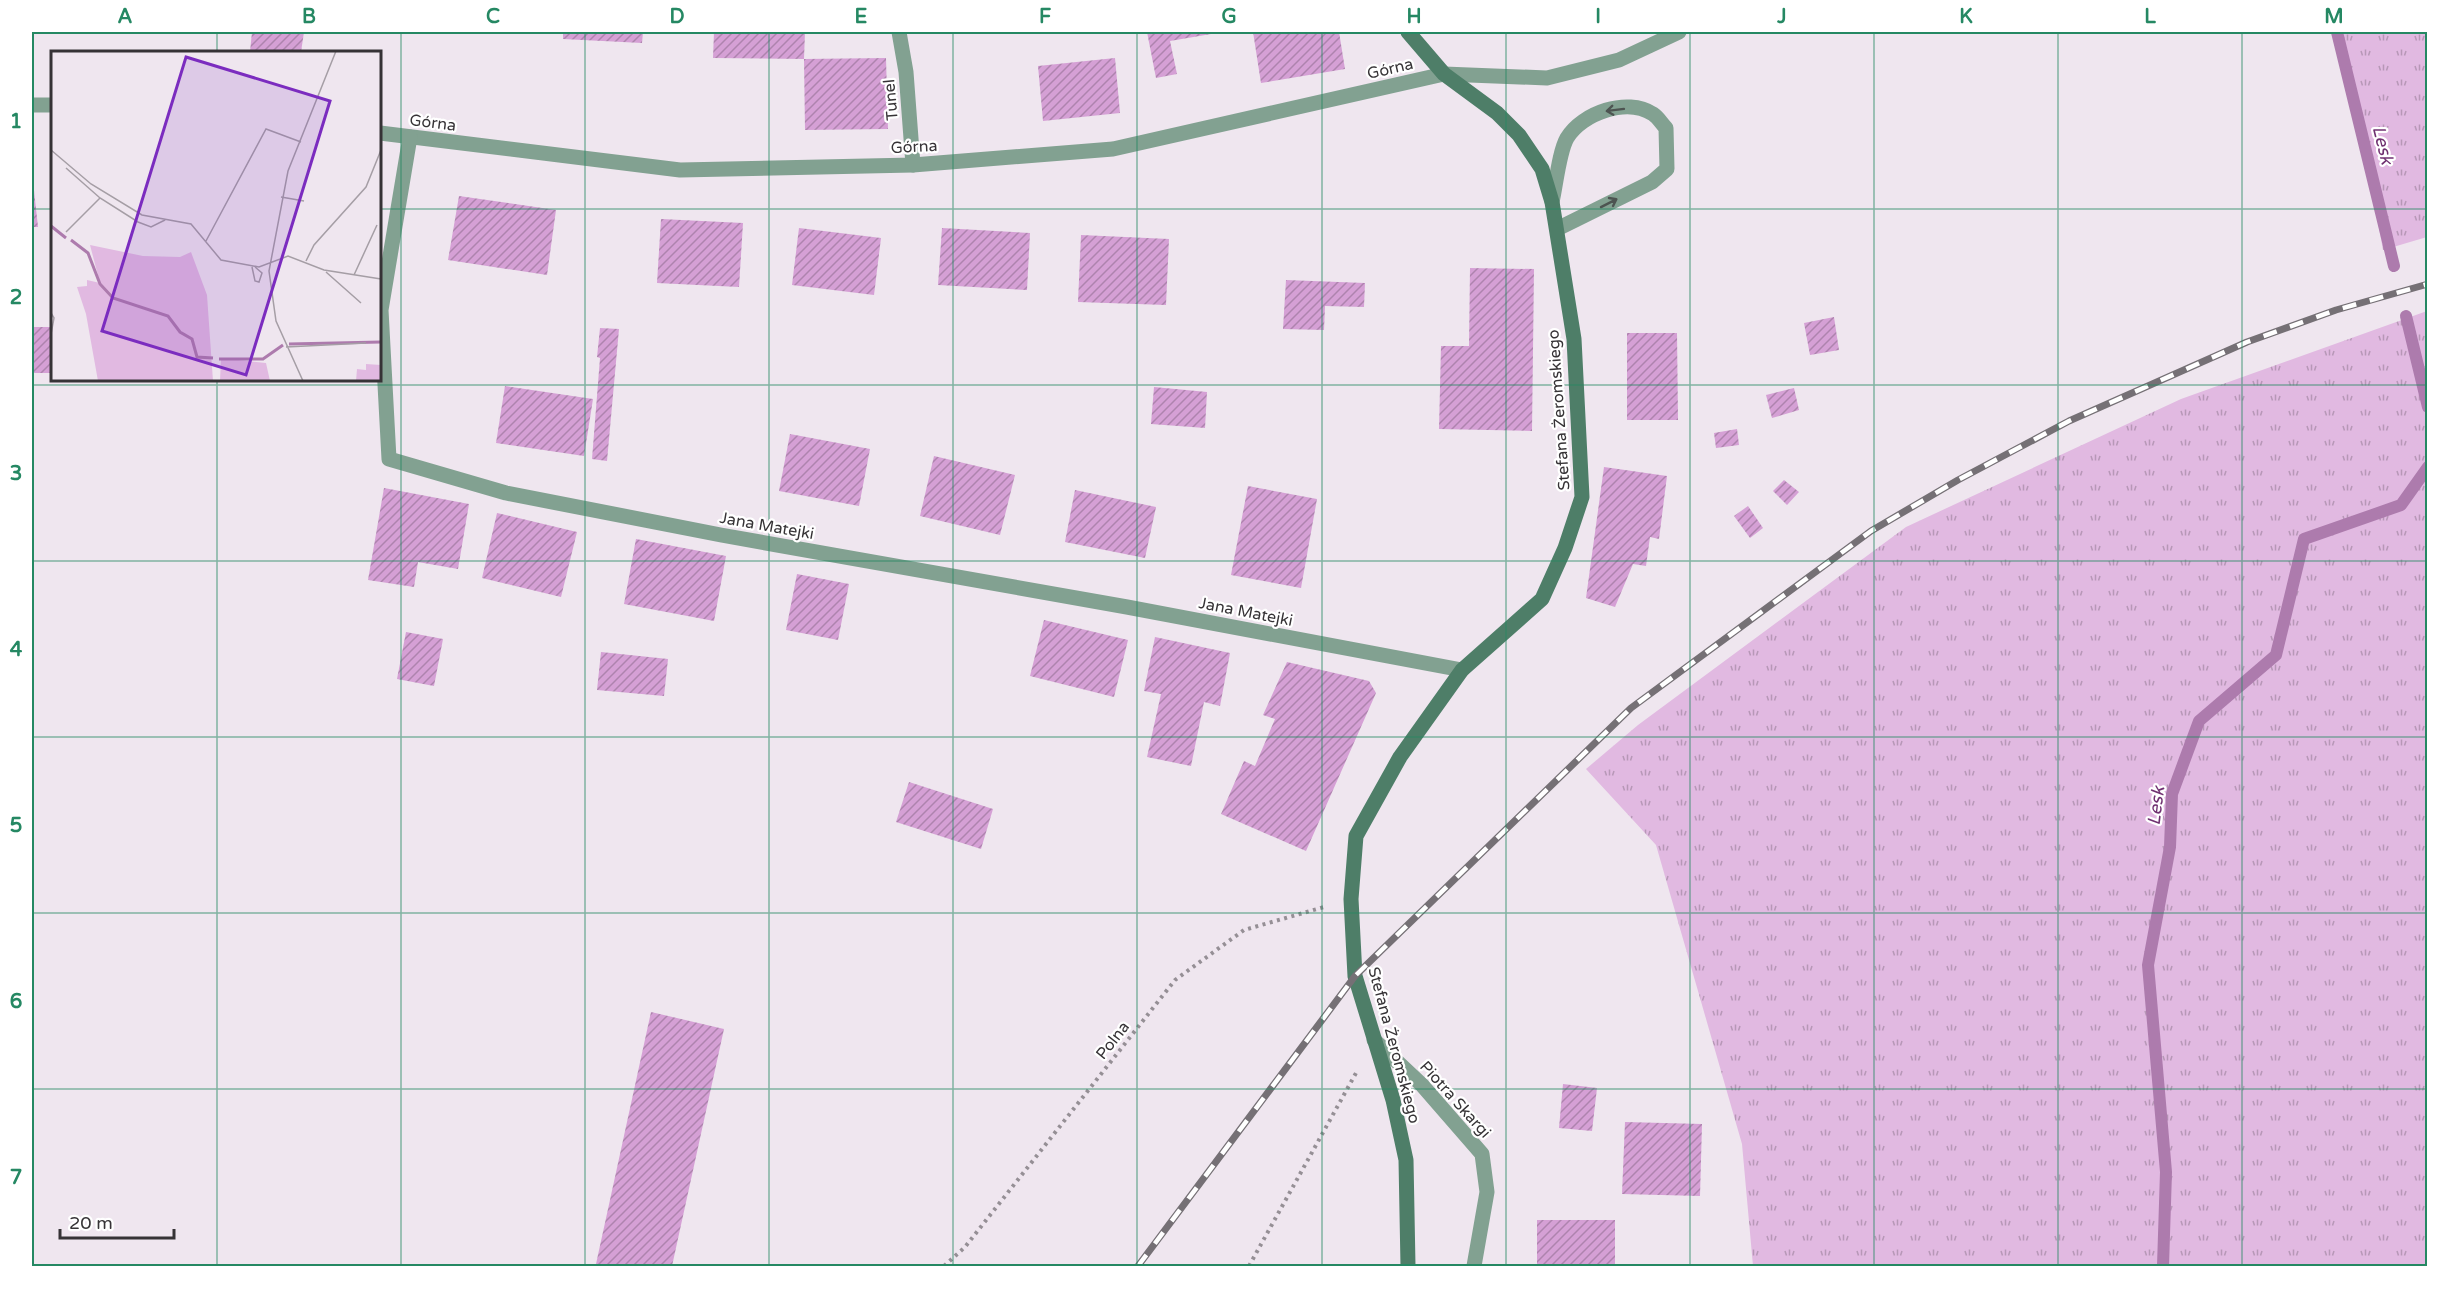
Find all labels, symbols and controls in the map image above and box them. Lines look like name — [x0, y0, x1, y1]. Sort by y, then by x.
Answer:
text: A — [118, 5, 133, 29]
text: B — [302, 5, 316, 29]
text: C — [486, 5, 500, 29]
text: D — [669, 5, 685, 29]
text: E — [855, 5, 868, 29]
text: F — [1039, 5, 1051, 29]
text: G — [1221, 5, 1237, 29]
text: H — [1406, 5, 1422, 29]
text: I — [1595, 5, 1601, 29]
text: J — [1776, 5, 1787, 29]
text: K — [1959, 5, 1973, 29]
text: L — [2144, 5, 2156, 29]
text: M — [2324, 5, 2344, 29]
inset map — [51, 51, 381, 381]
street label: Górna — [1365, 54, 1415, 84]
street label: Tunel — [879, 78, 903, 121]
one-way arrow — [1605, 105, 1625, 116]
text: 1 — [10, 110, 22, 134]
street label: Górna — [408, 110, 457, 136]
water label: Lesk — [2368, 123, 2399, 168]
street label: Górna — [890, 136, 938, 158]
one-way arrow — [1600, 196, 1618, 208]
text: 2 — [10, 286, 22, 310]
street label: Stefana Żeromskiego — [1543, 329, 1575, 491]
text: 3 — [10, 462, 22, 486]
street label: Jana Matejki — [718, 508, 816, 544]
street label: Jana Matejki — [1197, 593, 1295, 631]
text: 4 — [10, 638, 23, 662]
water label: Lesk — [2143, 784, 2169, 827]
text: 5 — [10, 814, 22, 838]
street label: Stefana Żeromskiego — [1364, 965, 1425, 1126]
text: 6 — [10, 990, 22, 1014]
street label: Polna — [1092, 1018, 1134, 1064]
street label: Piotra Skargi — [1415, 1057, 1495, 1142]
text: 7 — [10, 1166, 22, 1190]
scale bar — [60, 1202, 174, 1240]
text: 20 m — [69, 1212, 113, 1234]

